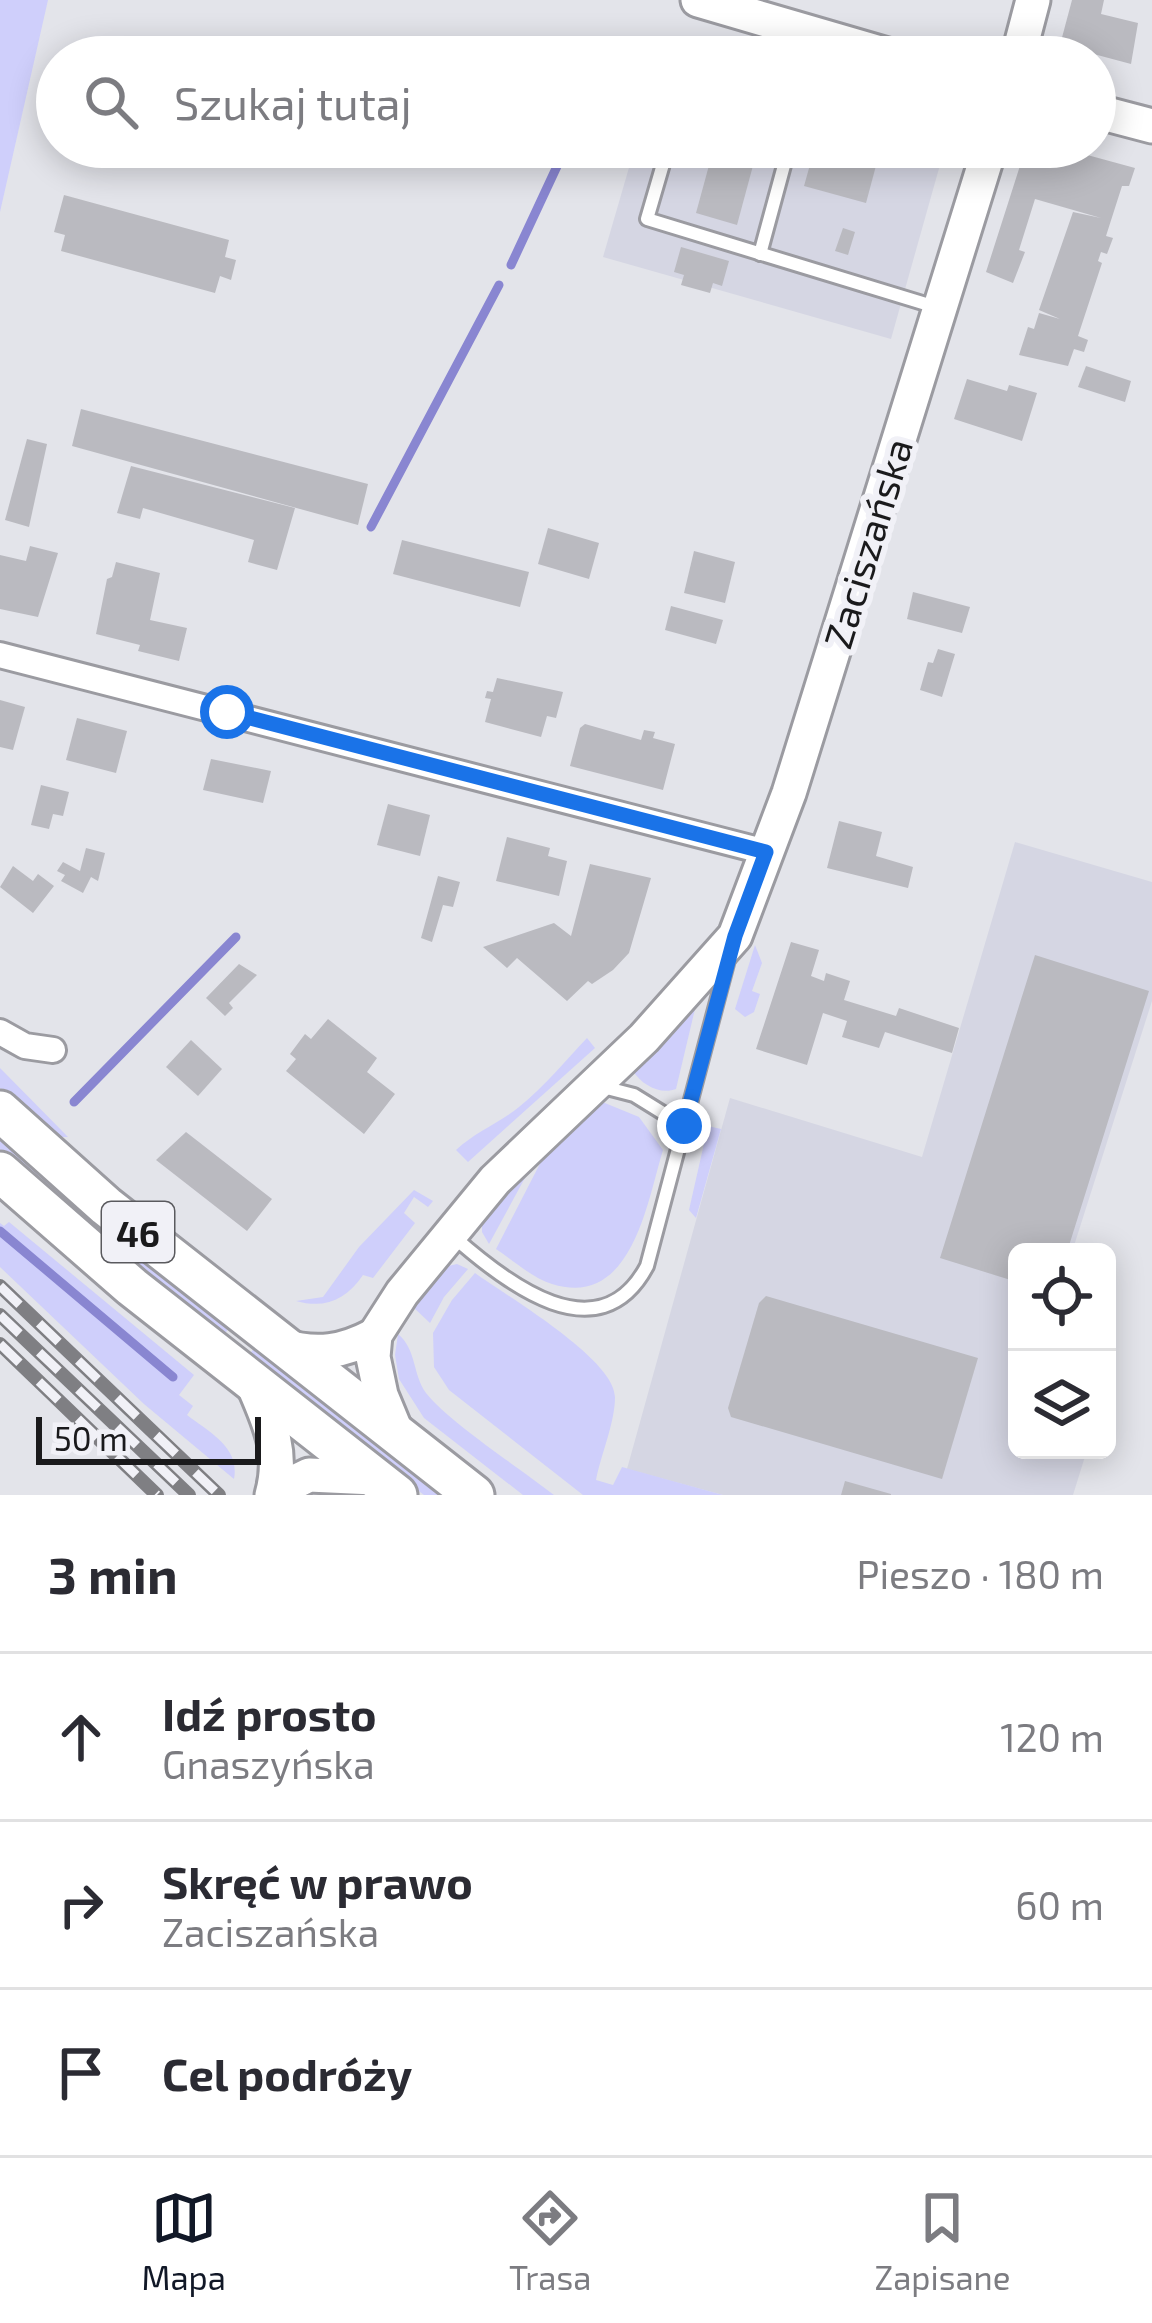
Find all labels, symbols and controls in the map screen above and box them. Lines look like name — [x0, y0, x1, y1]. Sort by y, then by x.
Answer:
search box — [36, 36, 1116, 168]
icon: search — [78, 69, 144, 135]
text: Szukaj tutaj — [174, 75, 412, 129]
street label: Zaciszańska — [813, 432, 921, 654]
route start — [200, 685, 254, 739]
route end — [657, 1099, 711, 1153]
road number: 46 — [102, 1202, 174, 1262]
map controls — [1008, 1243, 1116, 1459]
button: locate — [1008, 1243, 1116, 1351]
button: layers — [1008, 1351, 1116, 1459]
scale bar — [36, 1411, 261, 1464]
text: 50 m — [54, 1418, 128, 1458]
text: 3 min — [48, 1543, 178, 1604]
text: Pieszo · 180 m — [856, 1550, 1104, 1597]
text: Idź prosto — [162, 1686, 377, 1740]
icon: ahead — [48, 1704, 114, 1770]
text: 120 m — [1000, 1713, 1104, 1760]
text: Gnaszyńska — [162, 1740, 375, 1787]
text: Skręć w prawo — [162, 1854, 473, 1908]
icon: right — [48, 1872, 114, 1938]
text: 60 m — [1015, 1881, 1104, 1928]
text: Zaciszańska — [162, 1908, 379, 1955]
icon: arrive — [48, 2040, 114, 2106]
text: Cel podróży — [162, 2046, 412, 2100]
tab: Mapa — [142, 2185, 226, 2297]
tab: Trasa — [509, 2185, 591, 2297]
tab: Zapisane — [875, 2185, 1010, 2297]

